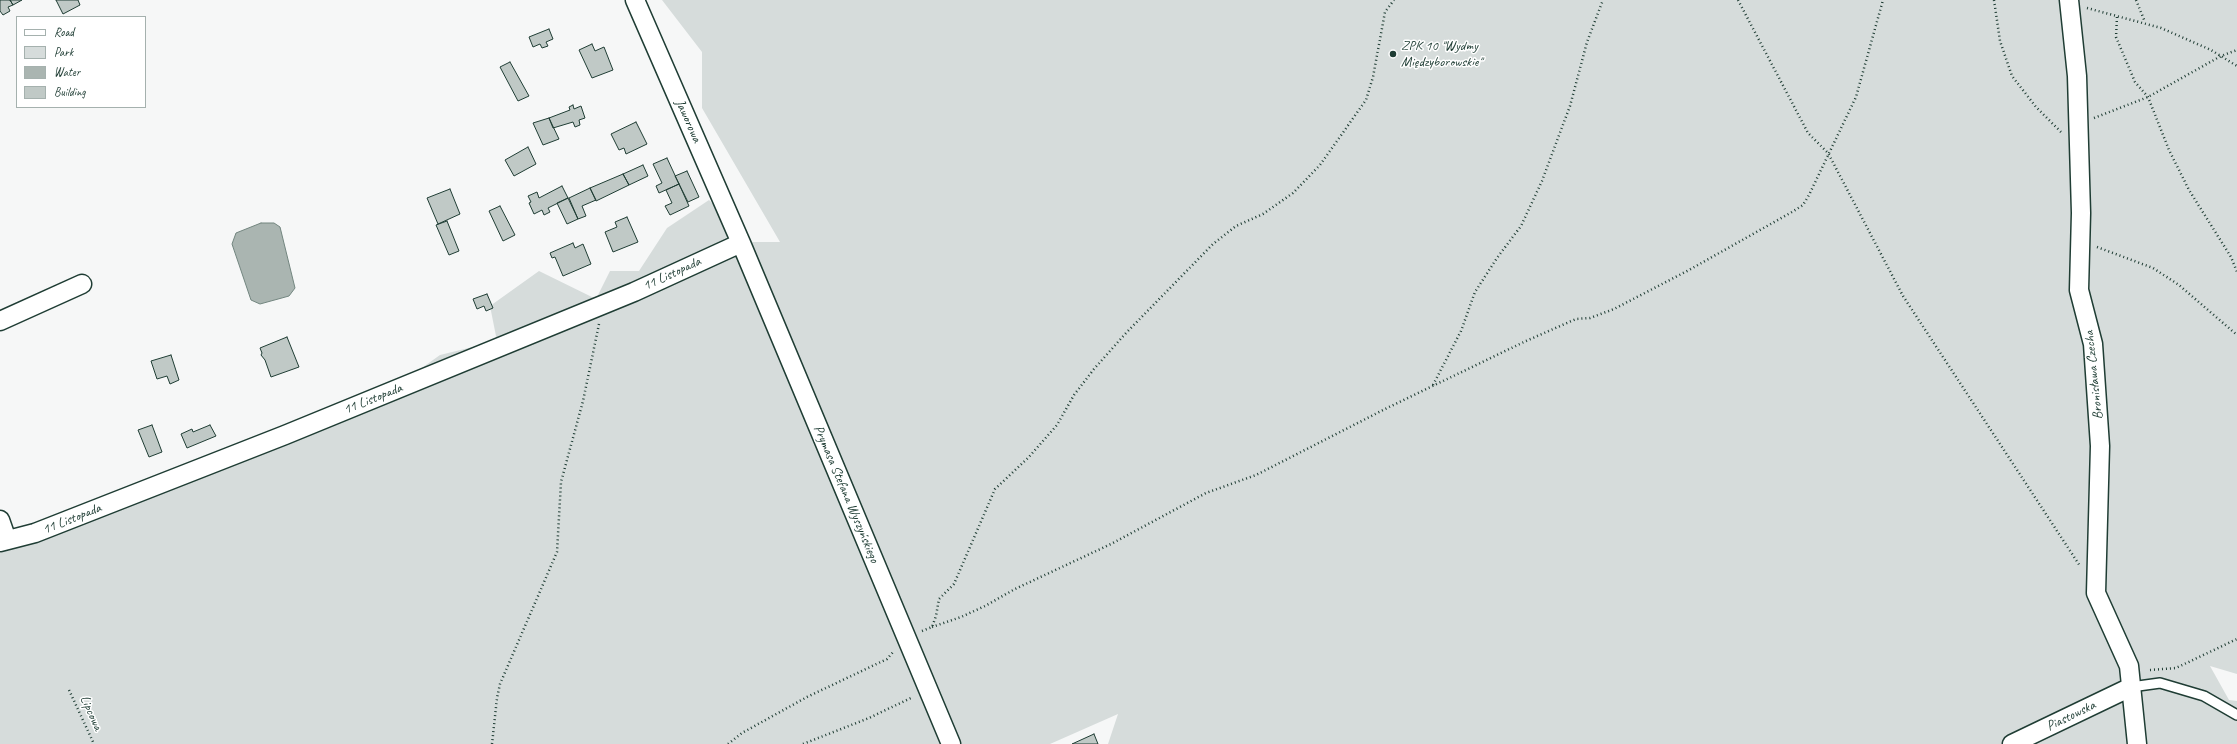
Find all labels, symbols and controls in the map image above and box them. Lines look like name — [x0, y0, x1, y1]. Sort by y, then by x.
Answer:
legend — [16, 16, 146, 108]
text: Road — [54, 24, 74, 40]
place label: ZPK 10 "Wydmy Międzyborowskie" — [1401, 38, 1482, 70]
text: Park — [54, 44, 73, 60]
marker: ZPK 10 "Wydmy Międzyborowskie" — [1388, 49, 1398, 59]
text: Water — [54, 64, 80, 80]
text: Building — [54, 84, 86, 100]
street label: Jaworowa — [671, 97, 705, 145]
street label: 11 Listopada — [640, 253, 704, 295]
street label: Bronisława Czecha — [2081, 330, 2107, 420]
street label: 11 Listopada — [341, 380, 405, 418]
street label: Prymasa Stefana Wyszyńskiego — [809, 423, 883, 565]
street label: 11 Listopada — [40, 500, 104, 538]
street label: Lipcowa — [76, 693, 106, 733]
street label: Piastowska — [2044, 697, 2098, 735]

